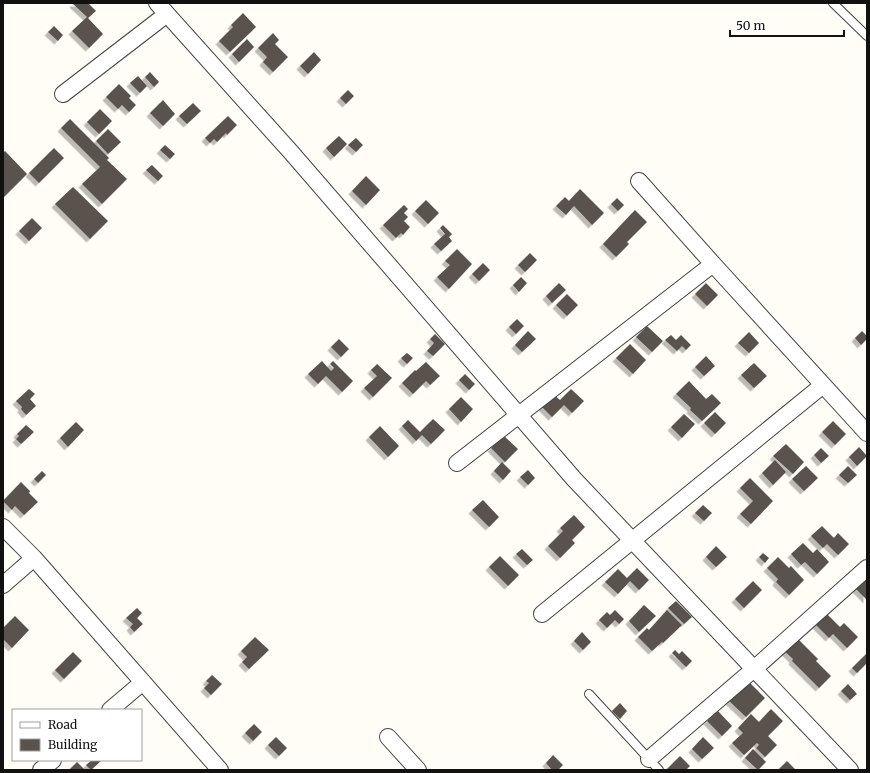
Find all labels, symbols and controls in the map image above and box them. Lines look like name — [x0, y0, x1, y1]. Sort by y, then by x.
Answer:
scale bar — [730, 12, 844, 38]
text: 50 m — [736, 18, 765, 33]
legend — [12, 709, 142, 761]
text: Road — [48, 717, 77, 732]
text: Building — [48, 737, 98, 752]

